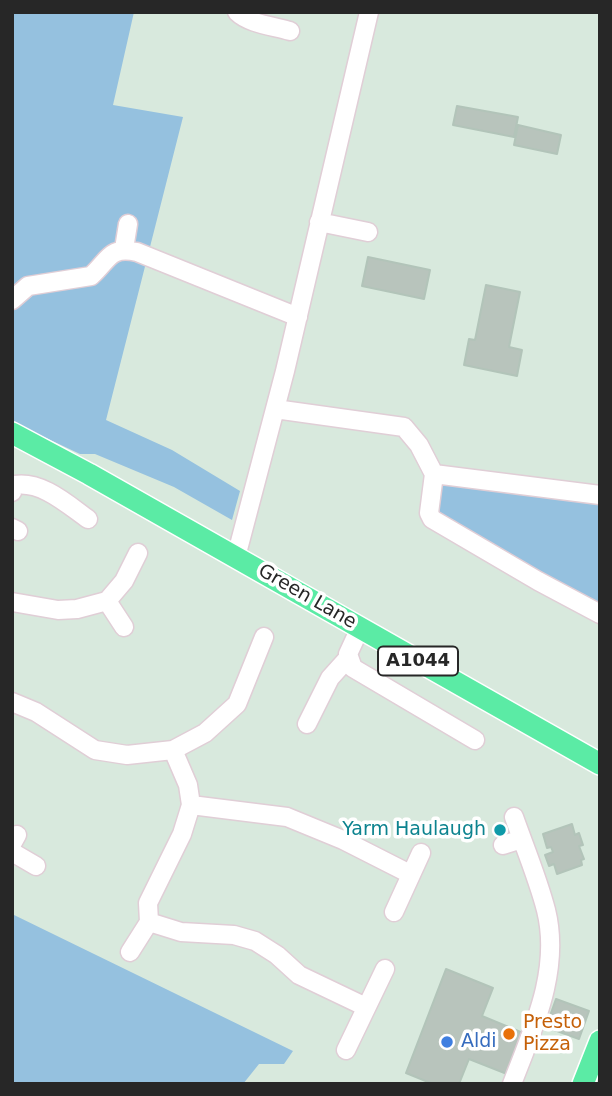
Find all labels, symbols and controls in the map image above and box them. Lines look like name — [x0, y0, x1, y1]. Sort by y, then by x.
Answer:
street label: Green Lane — [254, 560, 360, 634]
road number: A1044 — [378, 646, 458, 676]
place label: Yarm Haulaugh — [342, 819, 486, 841]
marker: Yarm Haulaugh — [492, 822, 508, 838]
place label: Presto Pizza — [523, 1012, 582, 1056]
marker: Presto Pizza — [501, 1026, 517, 1042]
place label: Aldi — [461, 1031, 497, 1053]
marker: Aldi — [439, 1034, 455, 1050]

